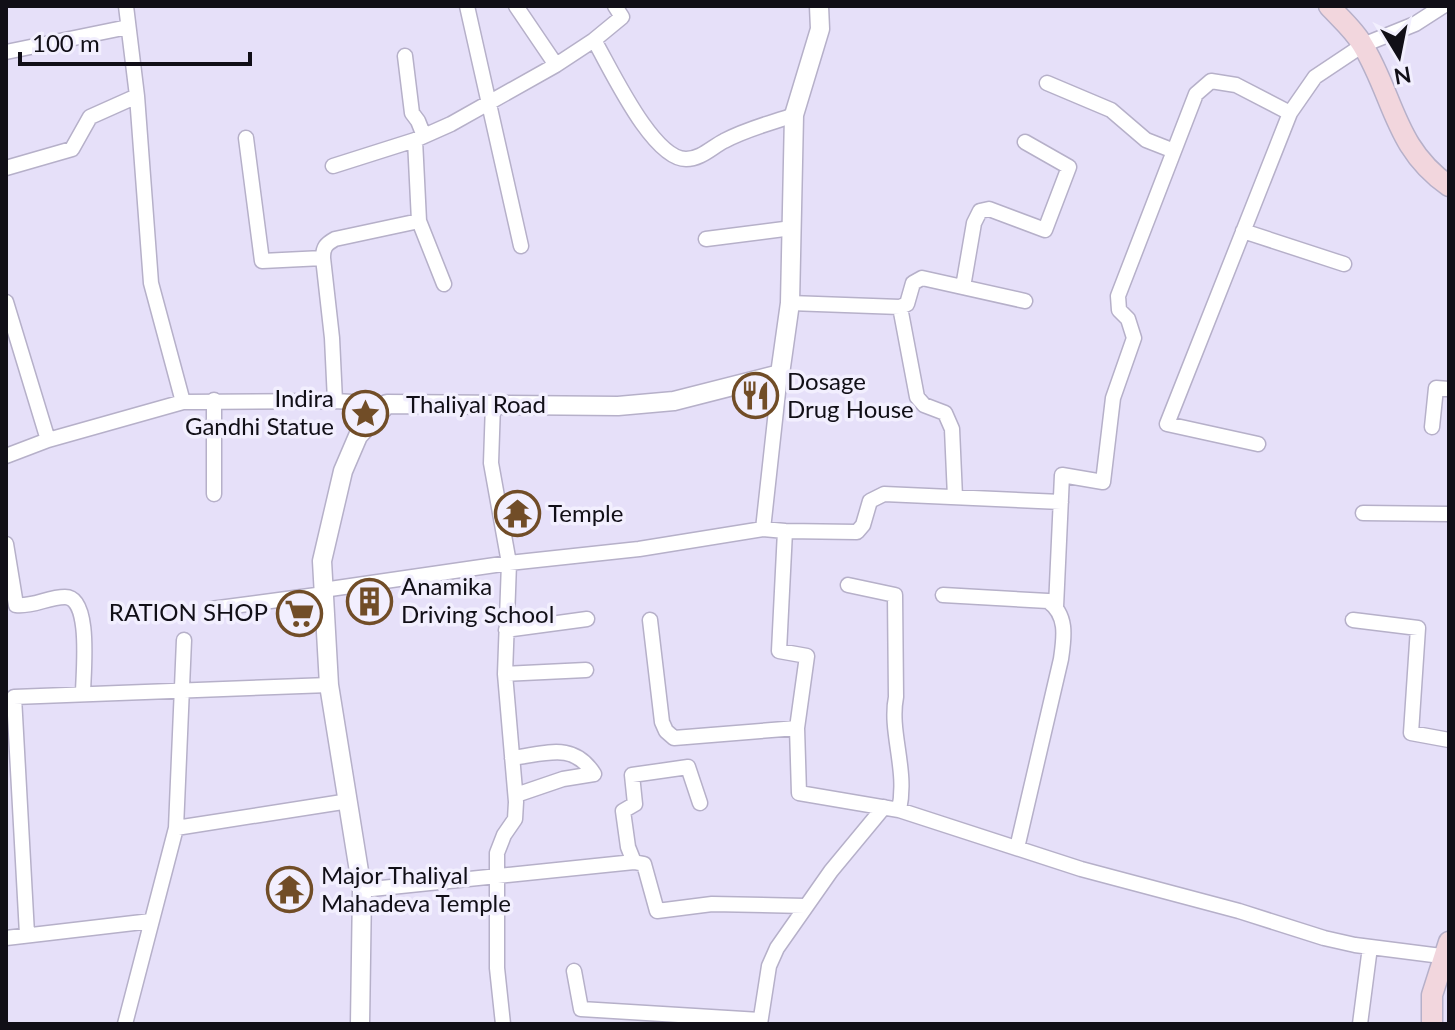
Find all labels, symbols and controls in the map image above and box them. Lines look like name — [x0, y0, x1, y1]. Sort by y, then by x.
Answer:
scale bar — [20, 16, 250, 66]
north arrow — [1359, 16, 1439, 96]
text: 100 m — [32, 28, 100, 57]
text: N — [1392, 61, 1413, 91]
place label: Dosage Drug House — [787, 366, 914, 423]
restaurant icon: Dosage Drug House — [732, 372, 780, 420]
place label: Indira Gandhi Statue — [185, 383, 334, 440]
place icon: Indira Gandhi Statue — [341, 389, 389, 437]
street label: Thaliyal Road — [406, 389, 546, 418]
temple icon: Temple — [493, 490, 541, 538]
place label: Temple — [548, 498, 623, 527]
place label: Anamika Driving School — [401, 571, 554, 628]
building icon: Anamika Driving School — [346, 577, 394, 625]
supermarket icon: RATION SHOP — [275, 589, 323, 637]
place label: RATION SHOP — [109, 597, 268, 626]
place label: Major Thaliyal Mahadeva Temple — [321, 860, 511, 917]
temple icon: Major Thaliyal Mahadeva Temple — [266, 866, 314, 914]

